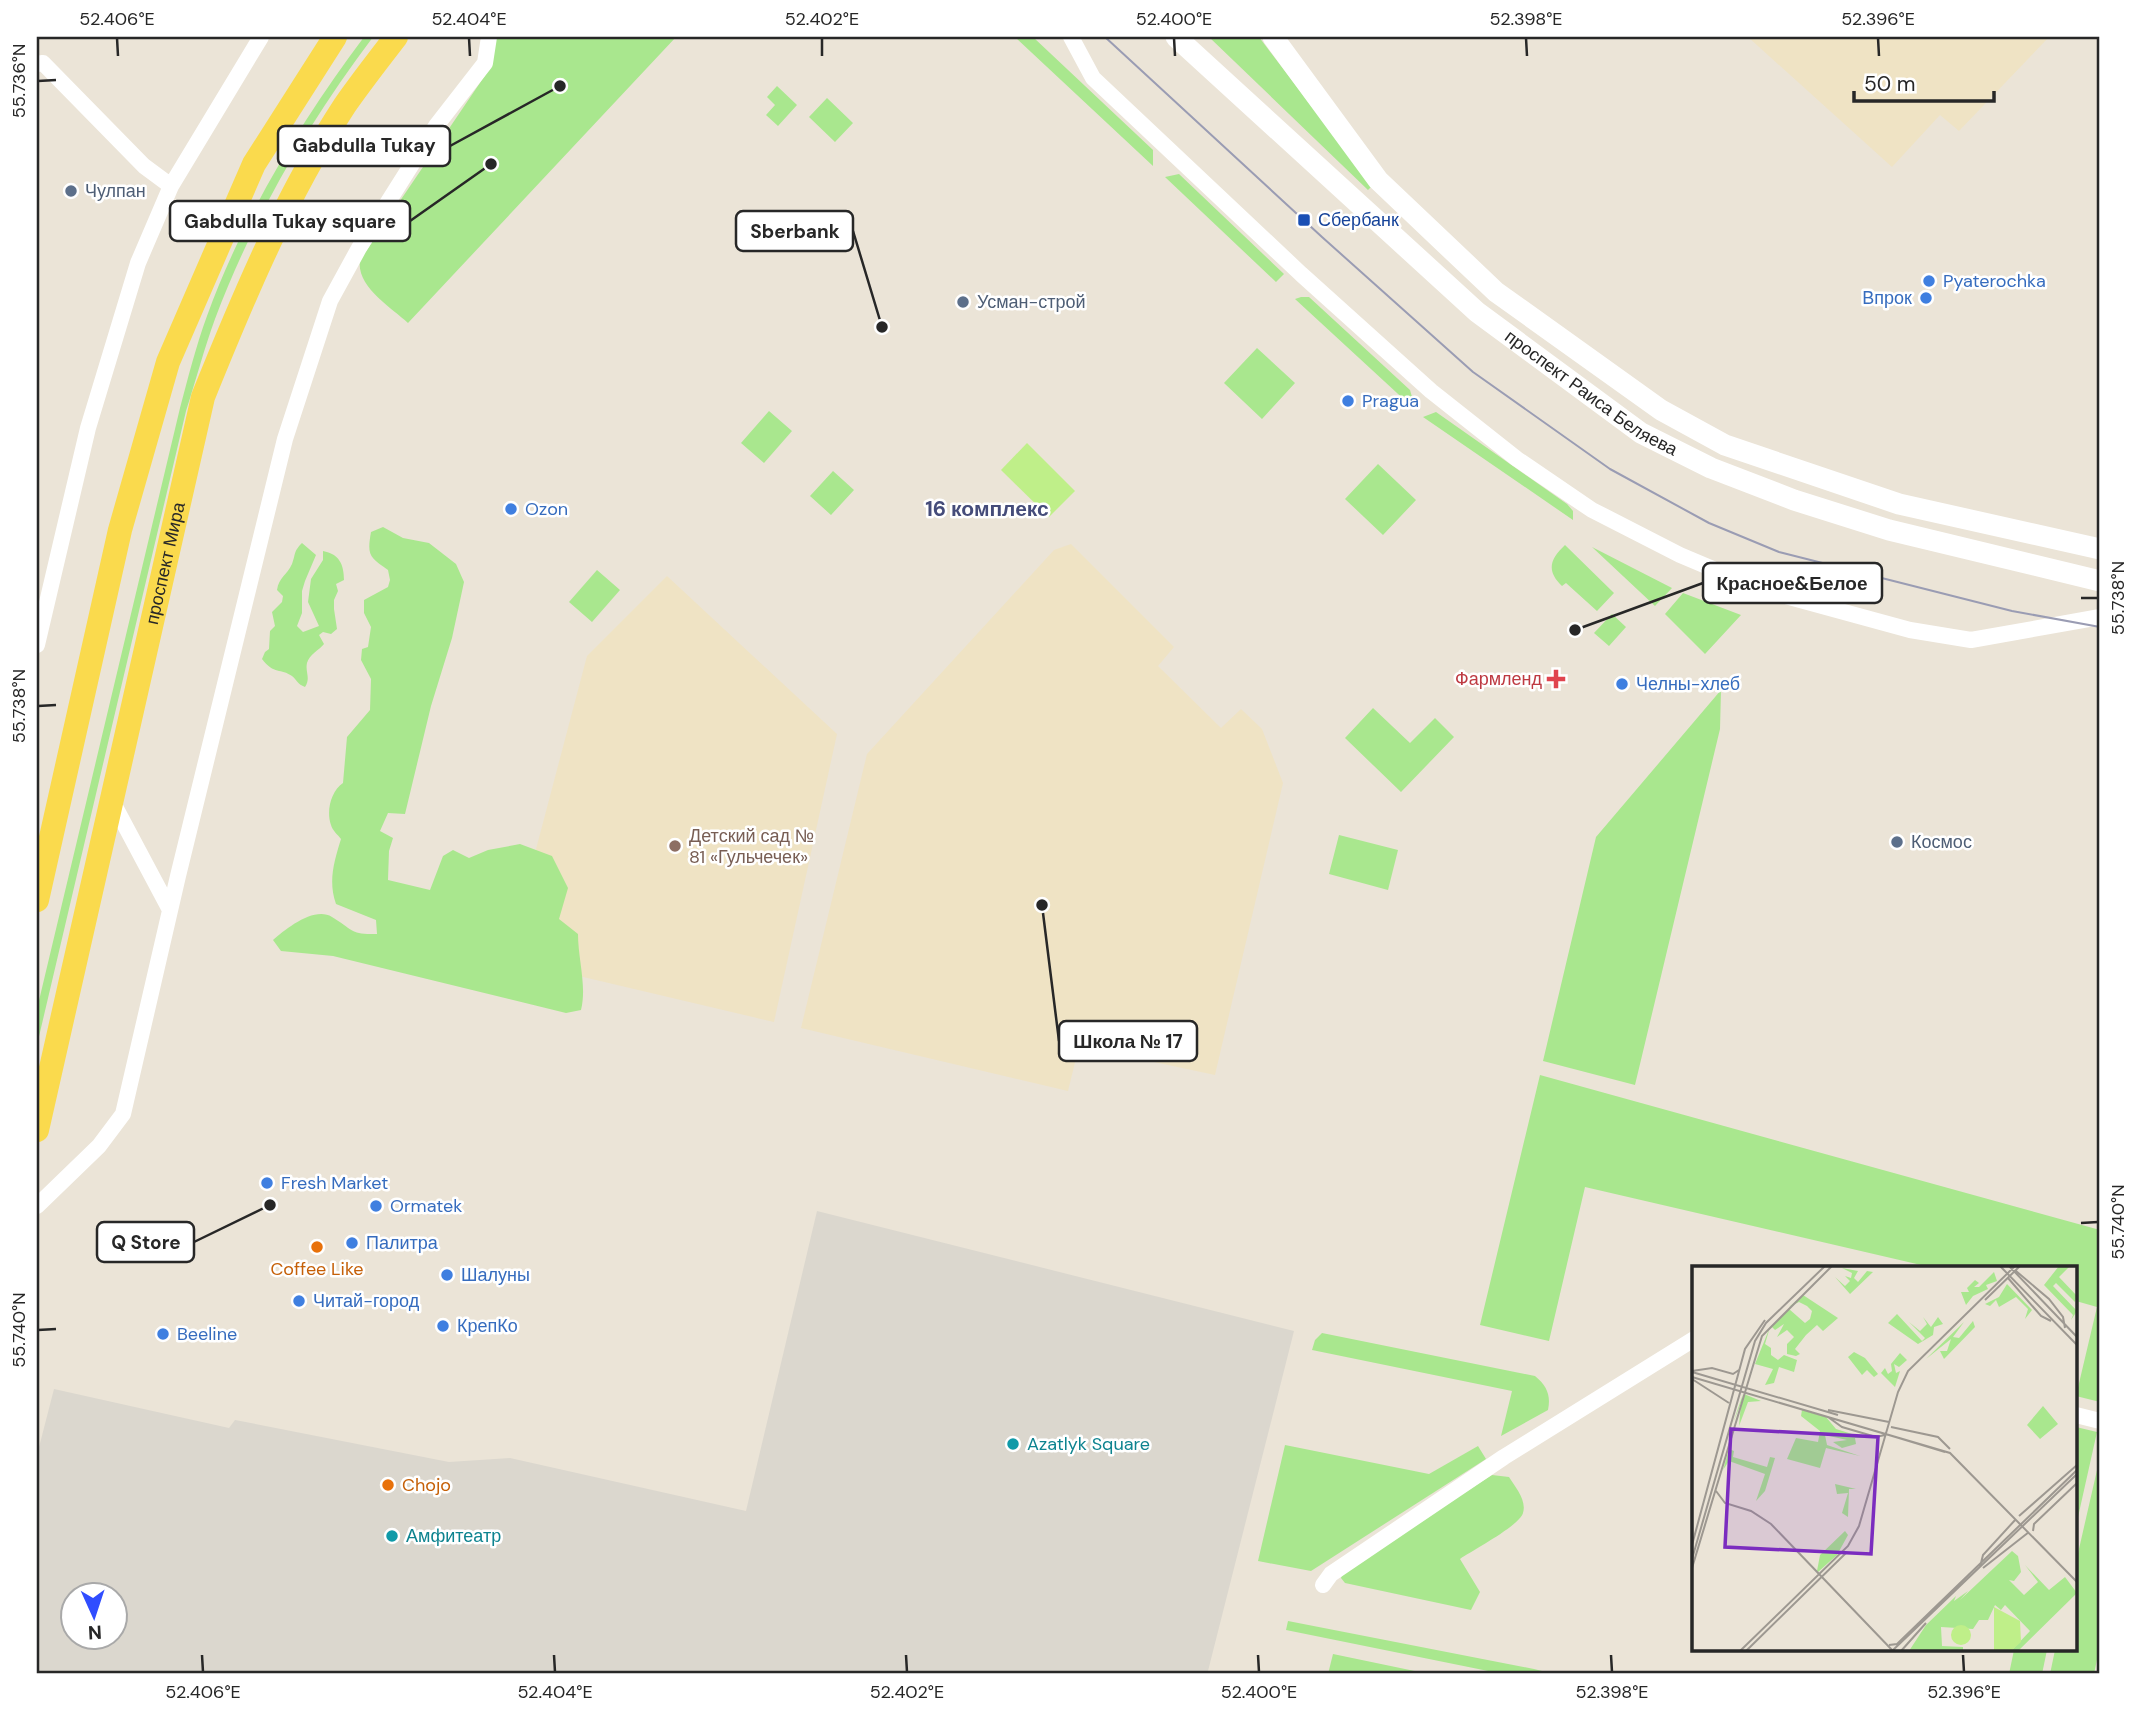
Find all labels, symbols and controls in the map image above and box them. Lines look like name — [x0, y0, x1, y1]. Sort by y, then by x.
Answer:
text: 52.406°E — [79, 7, 155, 31]
text: 52.404°E — [431, 7, 507, 31]
text: 52.402°E — [785, 7, 859, 31]
text: 52.400°E — [1136, 7, 1212, 31]
text: 52.398°E — [1489, 7, 1563, 31]
text: 52.396°E — [1841, 7, 1915, 31]
text: 55.736°N — [7, 44, 31, 118]
scale bar — [1854, 60, 1994, 104]
text: 50 m — [1864, 70, 1915, 98]
callout: Gabdulla Tukay — [278, 126, 450, 166]
text: Gabdulla Tukay — [292, 133, 436, 158]
place label: Чулпан — [85, 179, 146, 203]
marker: Чулпан — [63, 183, 79, 199]
callout: Gabdulla Tukay square — [170, 201, 410, 241]
place label: Сбербанк — [1318, 208, 1399, 232]
text: Gabdulla Tukay square — [184, 209, 396, 234]
callout: Sberbank — [736, 211, 853, 251]
marker: Сбербанк — [1296, 212, 1312, 228]
text: Sberbank — [750, 219, 840, 244]
place label: Pyaterochka — [1943, 269, 2046, 293]
marker: Pyaterochka — [1921, 273, 1937, 289]
place label: Впрок — [1862, 286, 1912, 310]
place label: Усман-строй — [977, 290, 1086, 314]
marker: Впрок — [1918, 290, 1934, 306]
marker: Усман-строй — [955, 294, 971, 310]
street label: проспект Раиса Беляева — [1500, 325, 1683, 462]
place label: Pragua — [1362, 389, 1419, 413]
marker: Pragua — [1340, 393, 1356, 409]
district label: 16 комплекс — [925, 495, 1049, 523]
place label: Ozon — [525, 497, 568, 521]
street label: проспект Мира — [140, 499, 191, 627]
marker: Ozon — [503, 501, 519, 517]
text: 55.738°N — [2106, 561, 2130, 635]
callout: Красное&Белое — [1703, 563, 1882, 603]
text: Красное&Белое — [1716, 571, 1868, 596]
place label: Фармленд — [1455, 667, 1542, 691]
text: 55.738°N — [7, 669, 31, 743]
marker: Фармленд — [1548, 671, 1564, 687]
place label: Челны-хлеб — [1636, 672, 1740, 696]
marker: Челны-хлеб — [1614, 676, 1630, 692]
place label: Детский сад № 81 «Гульчечек» — [689, 824, 814, 869]
place label: Космос — [1911, 830, 1972, 854]
marker: Космос — [1889, 834, 1905, 850]
marker: Детский сад № 81 «Гульчечек» — [667, 838, 683, 854]
callout: Школа № 17 — [1059, 1021, 1197, 1061]
text: Школа № 17 — [1073, 1029, 1183, 1054]
place label: Fresh Market — [281, 1171, 388, 1195]
marker: Fresh Market — [259, 1175, 275, 1191]
text: 55.740°N — [2106, 1184, 2130, 1260]
place label: Ormatek — [390, 1194, 462, 1218]
marker: Ormatek — [368, 1198, 384, 1214]
callout: Q Store — [97, 1222, 194, 1262]
text: Q Store — [111, 1230, 181, 1255]
place label: Палитра — [366, 1231, 439, 1255]
marker: Палитра — [344, 1235, 360, 1251]
marker: Coffee Like — [309, 1239, 325, 1255]
place label: Coffee Like — [270, 1257, 364, 1281]
place label: Шалуны — [461, 1263, 530, 1287]
inset map — [1692, 1266, 2078, 1652]
marker: Шалуны — [439, 1267, 455, 1283]
place label: Читай-город — [313, 1289, 420, 1313]
text: 55.740°N — [7, 1292, 31, 1368]
marker: Читай-город — [291, 1293, 307, 1309]
place label: КрепКо — [457, 1314, 518, 1338]
marker: КрепКо — [435, 1318, 451, 1334]
place label: Beeline — [177, 1322, 237, 1346]
marker: Beeline — [155, 1326, 171, 1342]
place label: Azatlyk Square — [1027, 1432, 1150, 1456]
marker: Azatlyk Square — [1005, 1436, 1021, 1452]
place label: Chojo — [402, 1473, 451, 1497]
marker: Chojo — [380, 1477, 396, 1493]
place label: Амфитеатр — [406, 1524, 501, 1548]
marker: Амфитеатр — [384, 1528, 400, 1544]
north arrow — [60, 1582, 130, 1652]
text: N — [87, 1620, 102, 1645]
text: 52.406°E — [165, 1680, 241, 1704]
text: 52.404°E — [517, 1680, 593, 1704]
text: 52.402°E — [870, 1680, 944, 1704]
text: 52.400°E — [1221, 1680, 1297, 1704]
text: 52.398°E — [1575, 1680, 1649, 1704]
text: 52.396°E — [1927, 1680, 2001, 1704]

